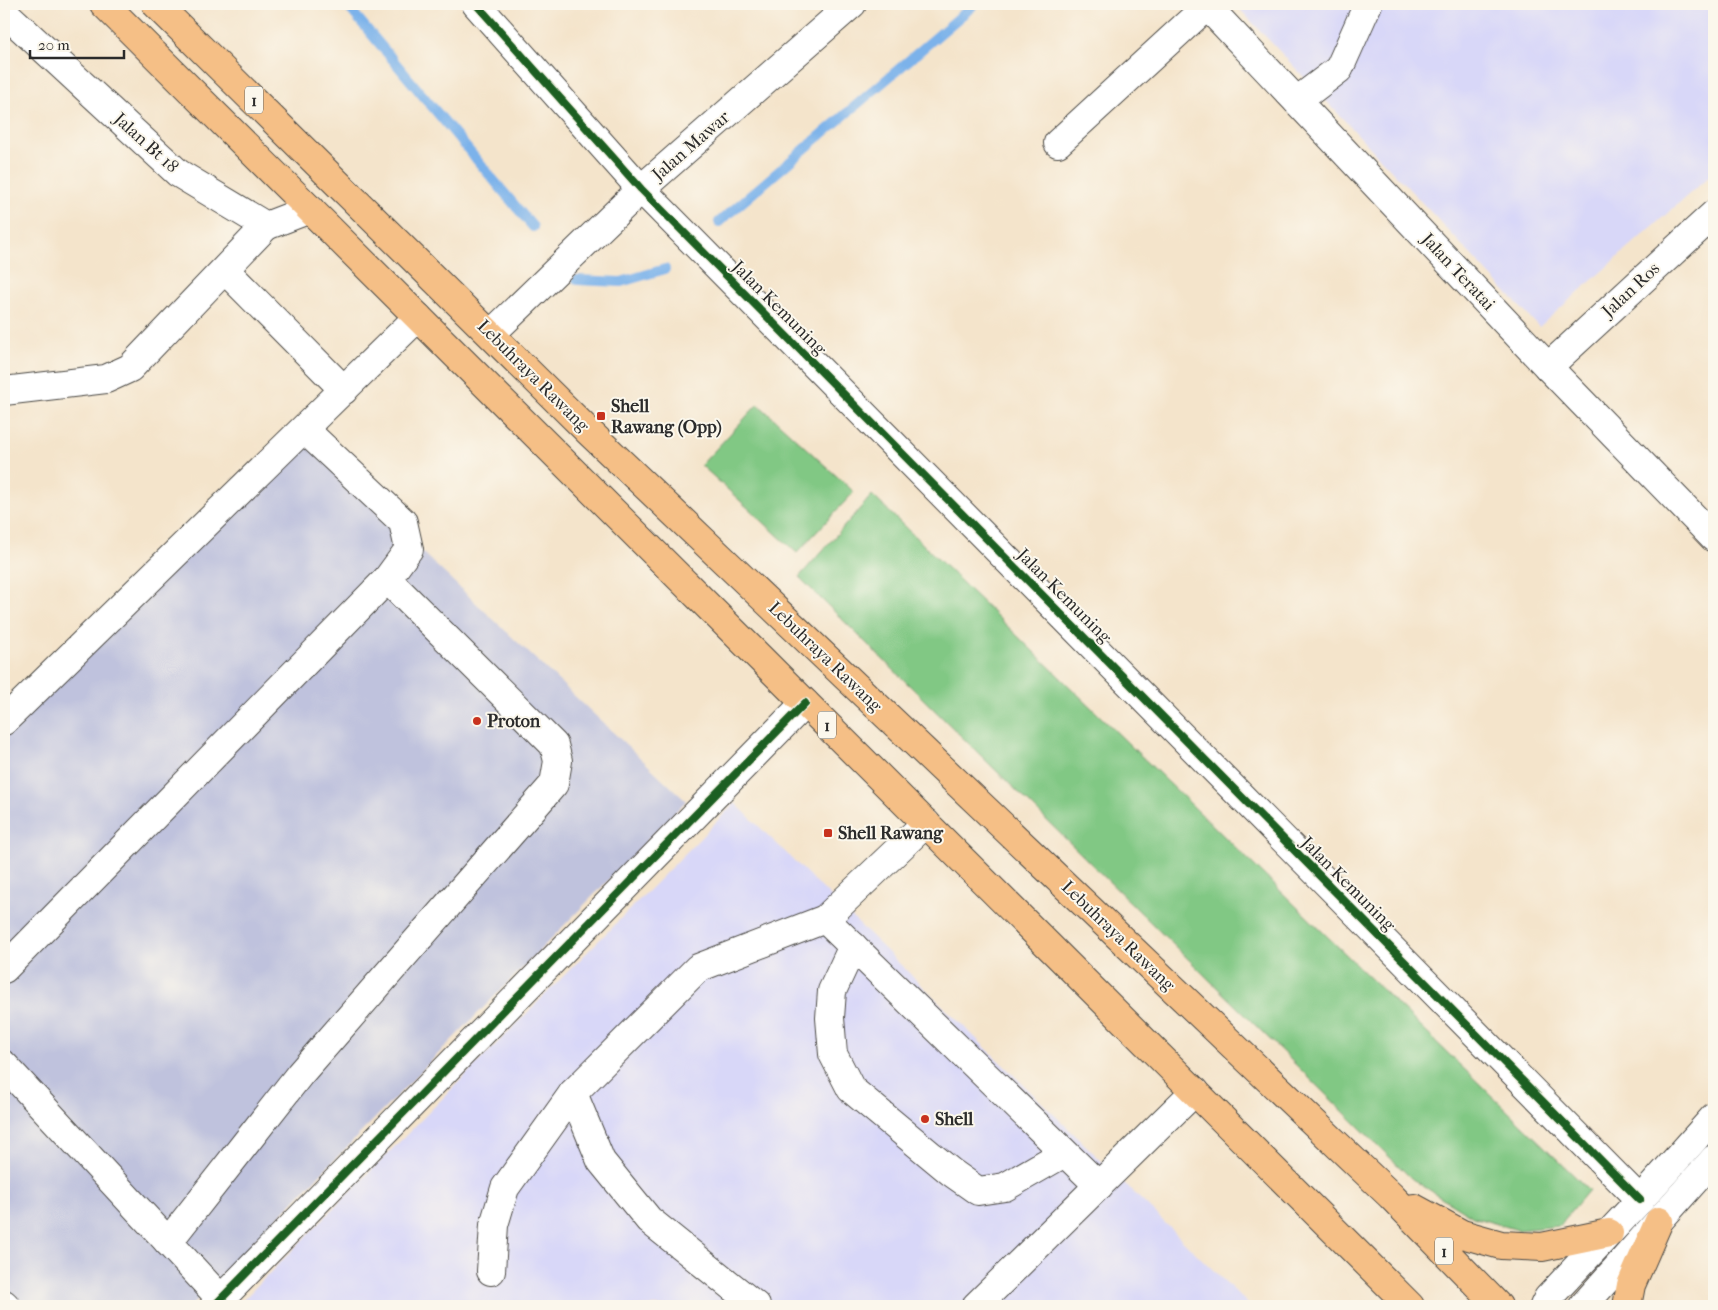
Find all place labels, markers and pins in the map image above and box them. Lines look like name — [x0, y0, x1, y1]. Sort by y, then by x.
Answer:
place label: Shell Rawang (Opp) — [611, 396, 722, 438]
marker: Shell Rawang (Opp) — [595, 410, 607, 422]
place label: Proton — [487, 711, 541, 732]
marker: Proton — [471, 715, 483, 727]
place label: Shell Rawang — [838, 823, 944, 844]
marker: Shell Rawang — [822, 827, 834, 839]
place label: Shell — [935, 1109, 974, 1130]
marker: Shell — [919, 1113, 931, 1125]

